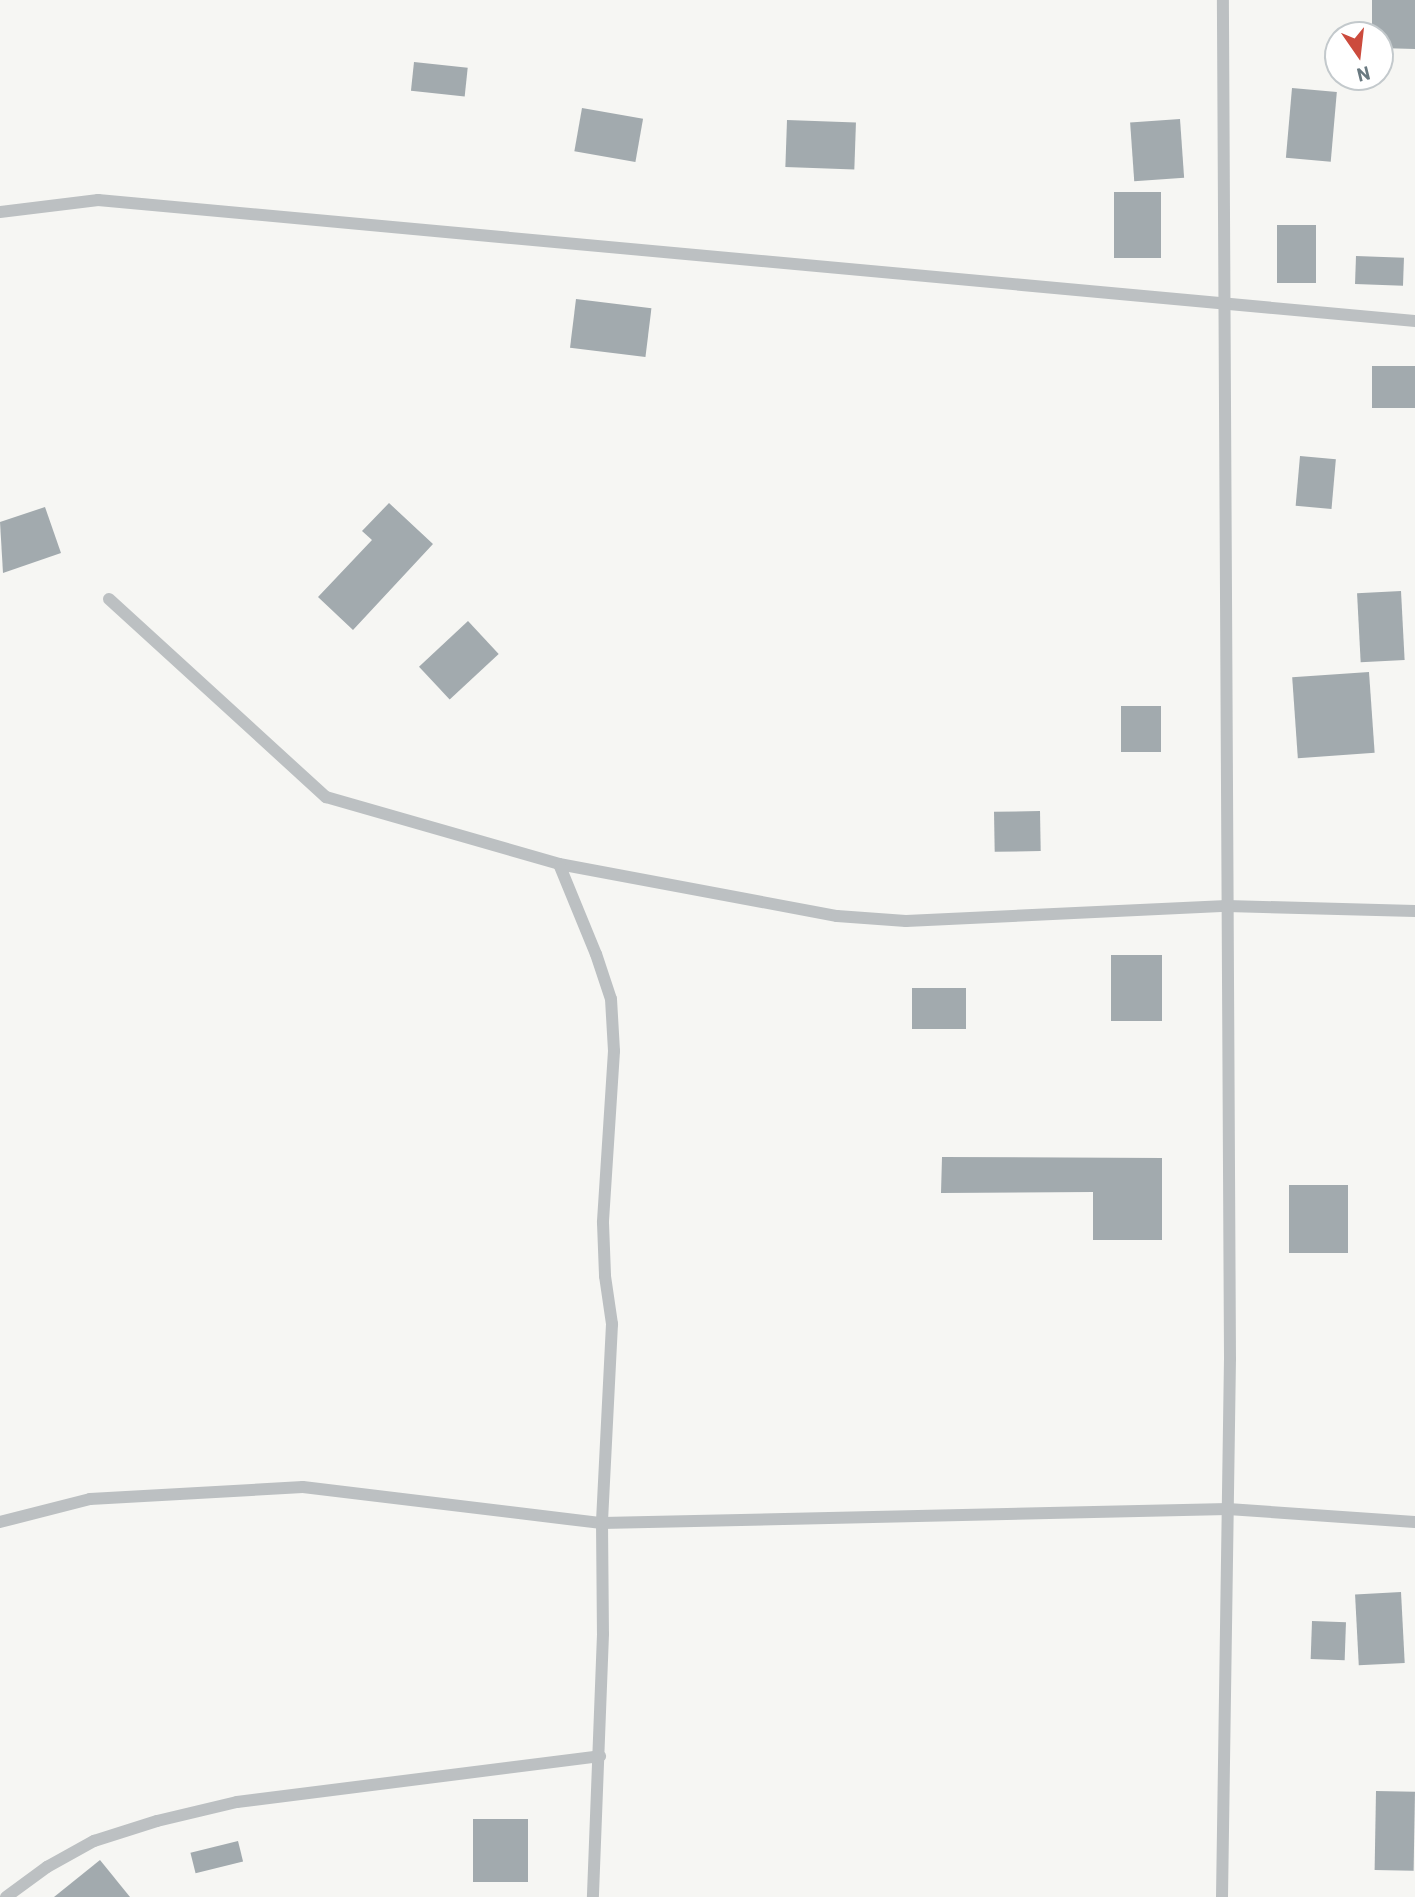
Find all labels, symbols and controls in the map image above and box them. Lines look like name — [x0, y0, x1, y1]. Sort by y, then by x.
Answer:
north arrow — [1324, 21, 1394, 91]
text: N — [1355, 62, 1373, 88]

